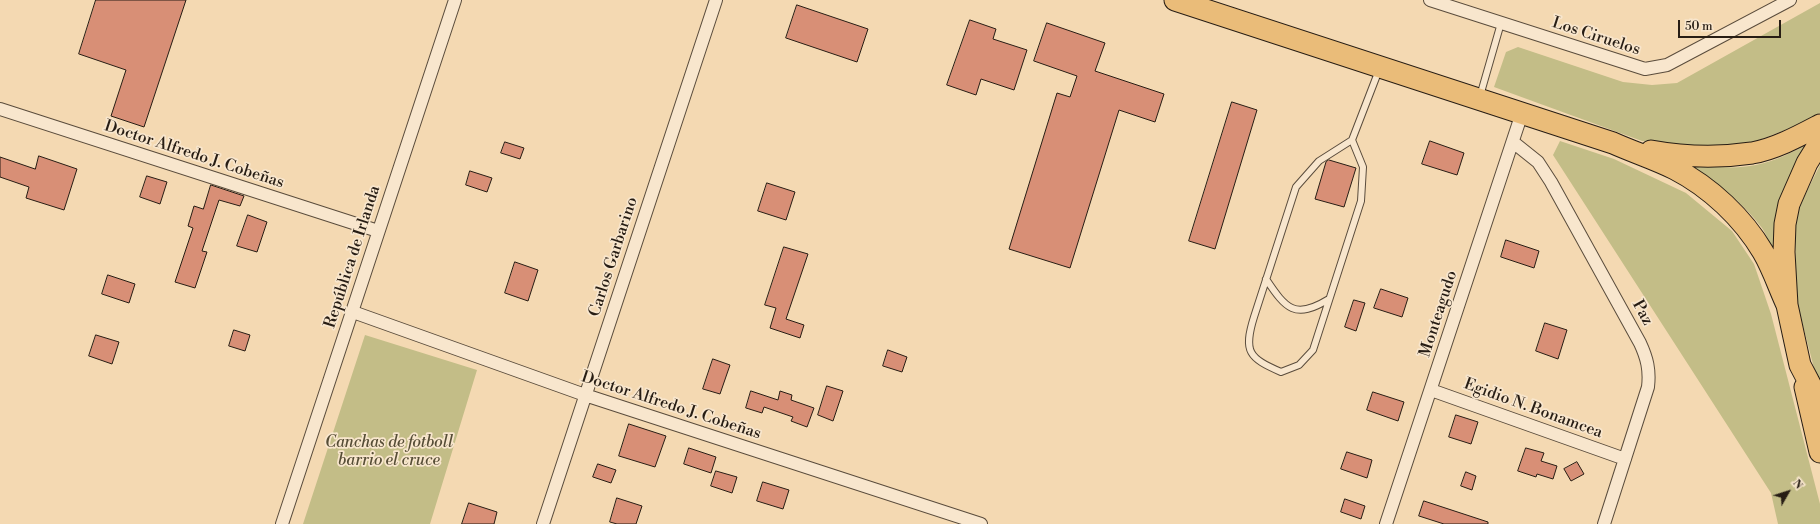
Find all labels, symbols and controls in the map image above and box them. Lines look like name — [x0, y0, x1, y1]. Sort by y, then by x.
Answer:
scale bar — [1680, 12, 1783, 38]
street label: Los Ciruelos — [1550, 14, 1642, 60]
text: 50 m — [1685, 19, 1713, 34]
street label: Doctor Alfredo J. Cobeñas — [102, 117, 286, 193]
street label: República de Irlanda — [321, 183, 385, 331]
street label: Carlos Garbarino — [586, 195, 642, 319]
street label: Monteagudo — [1416, 268, 1462, 360]
street label: Paz — [1627, 297, 1657, 329]
street label: Doctor Alfredo J. Cobeñas — [579, 368, 763, 444]
street label: Egidio N. Bonamcea — [1461, 375, 1605, 443]
park label: Canchas de fotboll barrio el cruce — [325, 433, 453, 471]
north arrow — [1768, 472, 1808, 512]
text: N — [1789, 477, 1805, 492]

